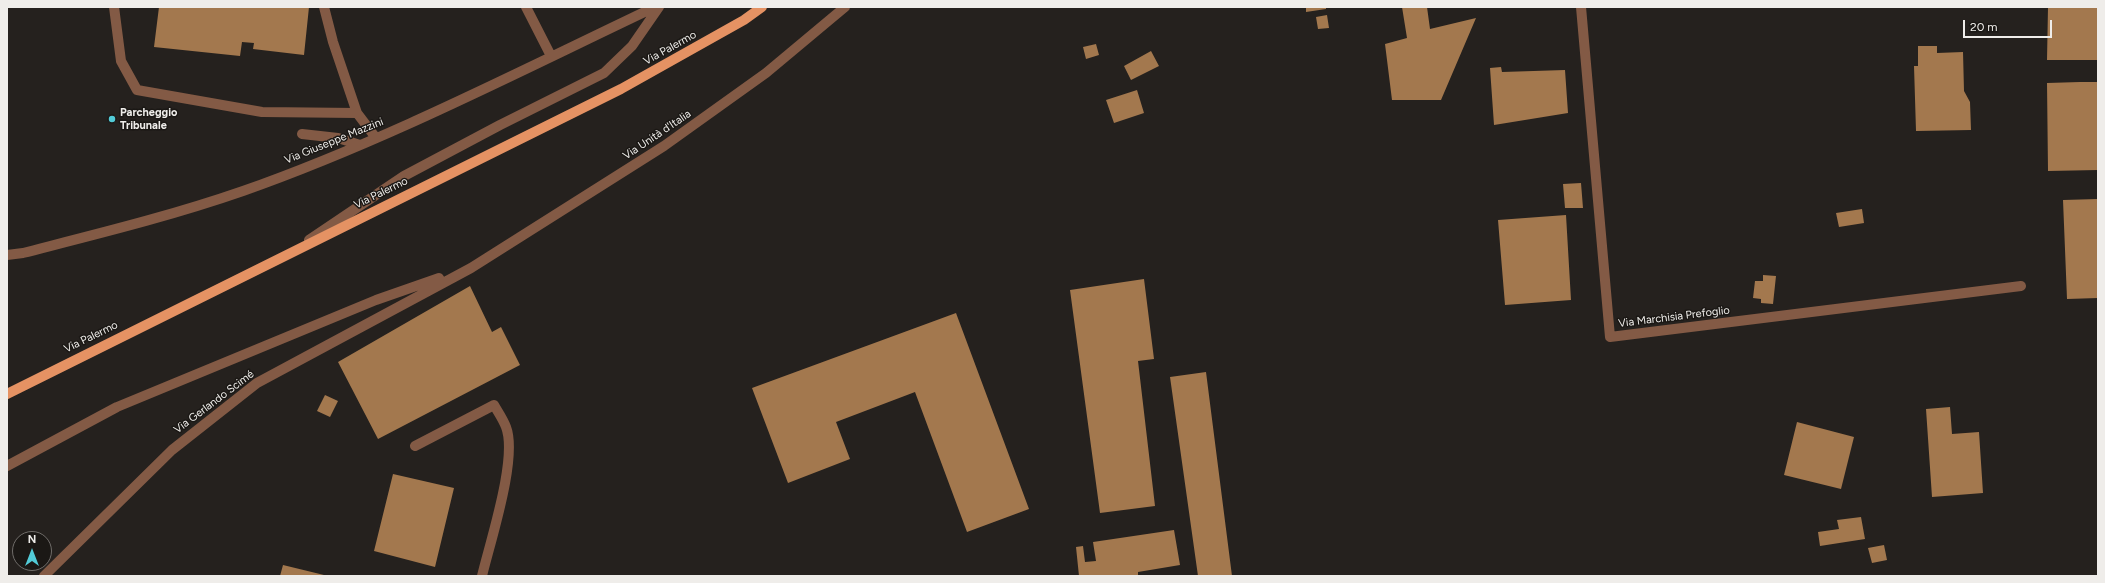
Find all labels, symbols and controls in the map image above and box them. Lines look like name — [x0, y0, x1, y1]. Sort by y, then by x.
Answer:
scale bar — [1965, 12, 2054, 38]
text: 20 m — [1970, 20, 1998, 34]
street label: Via Palermo — [641, 28, 699, 68]
place label: Parcheggio Tribunale — [120, 106, 177, 132]
street label: Via Unità d'Italia — [620, 107, 694, 163]
marker: Parcheggio Tribunale — [107, 114, 117, 124]
street label: Via Giuseppe Mazzini — [283, 115, 385, 167]
street label: Via Palermo — [352, 174, 410, 212]
street label: Via Marchisia Prefoglio — [1618, 304, 1730, 330]
street label: Via Palermo — [62, 318, 120, 356]
street label: Via Gerlando Scimé — [171, 368, 257, 436]
north arrow — [12, 531, 52, 571]
text: N — [28, 533, 36, 546]

